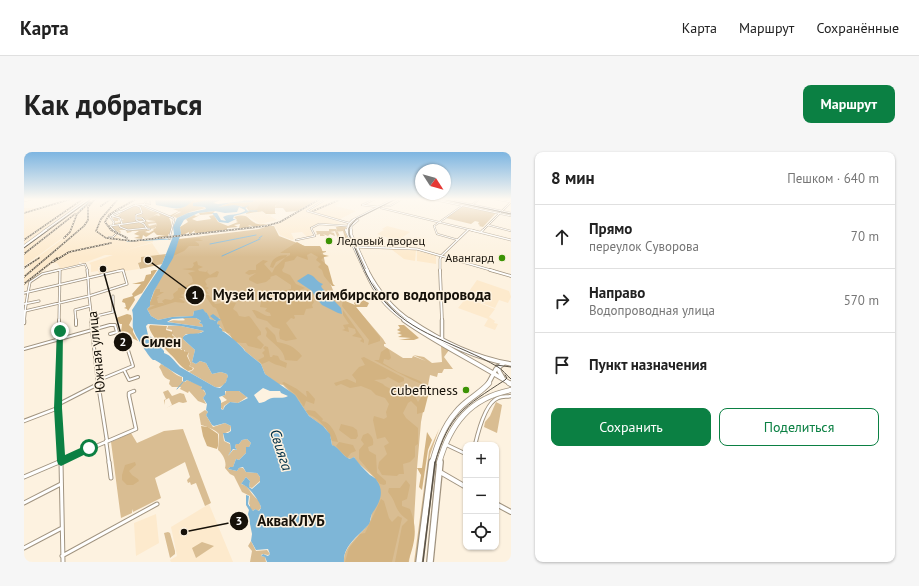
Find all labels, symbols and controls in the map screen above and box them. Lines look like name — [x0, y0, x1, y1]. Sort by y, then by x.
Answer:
text: Карта — [20, 16, 69, 40]
text: Карта — [682, 19, 717, 37]
text: Маршрут — [739, 19, 794, 37]
text: Сохранённые — [816, 19, 899, 37]
button: Маршрут — [803, 85, 895, 123]
text: Как добраться — [24, 86, 202, 123]
north arrow — [415, 164, 451, 200]
text: 8 мин — [551, 167, 595, 189]
text: Пешком · 640 m — [787, 170, 879, 187]
text: Прямо — [589, 219, 632, 238]
icon: ahead — [551, 226, 573, 248]
text: 70 m — [851, 228, 879, 245]
place label: Ледовый дворец — [336, 233, 425, 248]
marker: Ледовый дворец — [324, 236, 334, 246]
text: переулок Суворова — [589, 238, 699, 255]
place label: Авангард — [445, 250, 495, 265]
marker: Авангард — [497, 253, 507, 263]
callout: Музей истории симбирского водопровода — [185, 281, 499, 308]
text: Направо — [589, 283, 645, 302]
text: Музей истории симбирского водопровода — [213, 285, 491, 304]
text: 1 — [192, 287, 198, 302]
icon: right — [551, 290, 573, 312]
text: 570 m — [844, 292, 879, 309]
text: Водопроводная улица — [589, 302, 715, 319]
street label: Южная улица — [83, 310, 109, 394]
route end — [51, 322, 69, 340]
callout: Силен — [113, 328, 189, 355]
text: Силен — [141, 332, 181, 351]
text: 2 — [120, 334, 126, 349]
icon: arrive — [551, 354, 573, 376]
text: Пункт назначения — [589, 355, 707, 374]
place label: cubefitness — [391, 381, 458, 399]
marker: cubefitness — [461, 385, 471, 395]
button: Сохранить — [551, 408, 711, 446]
button: Поделиться — [719, 408, 879, 446]
water label: Свияга — [266, 427, 297, 474]
route start — [80, 439, 98, 457]
map controls — [463, 442, 499, 550]
button: + — [463, 442, 499, 478]
button: − — [463, 478, 499, 514]
callout: АкваКЛУБ — [229, 507, 333, 534]
text: АкваКЛУБ — [257, 511, 325, 530]
text: 3 — [236, 513, 242, 528]
button: locate — [463, 514, 499, 550]

